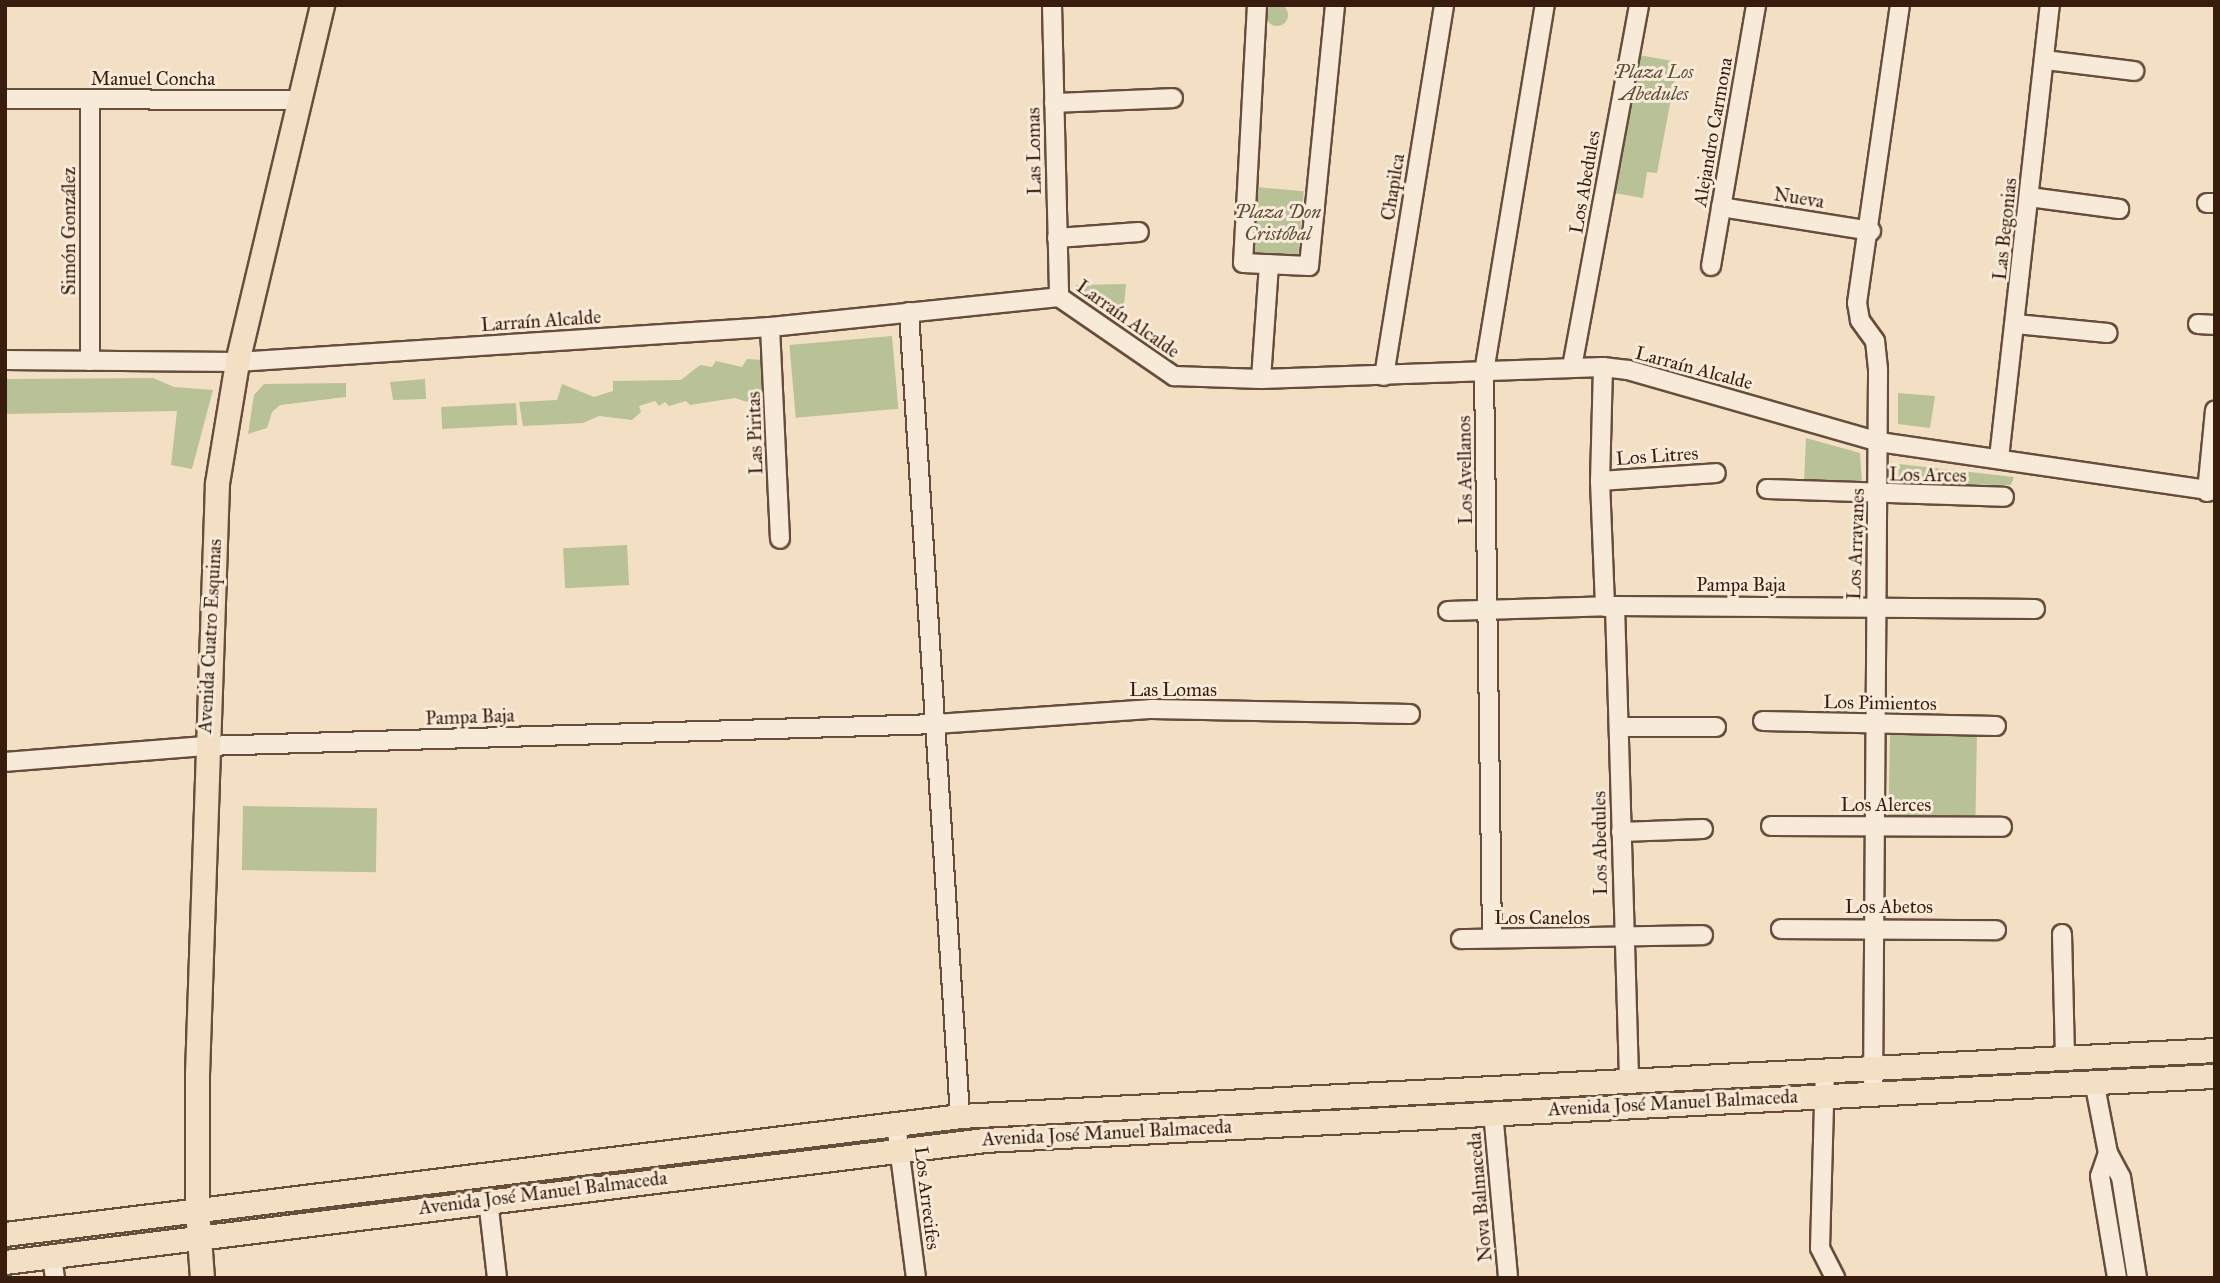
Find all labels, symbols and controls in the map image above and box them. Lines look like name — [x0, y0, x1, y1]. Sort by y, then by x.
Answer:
street label: Alejandro Carmona — [1689, 56, 1737, 208]
park label: Plaza Los Abedules — [1614, 61, 1694, 105]
street label: Manuel Concha — [91, 68, 215, 90]
street label: Las Lomas — [1022, 107, 1046, 195]
street label: Los Abedules — [1565, 129, 1605, 235]
street label: Chapilca — [1376, 152, 1410, 222]
street label: Simón González — [58, 167, 80, 295]
street label: Las Begonias — [1988, 177, 2022, 281]
street label: Nueva — [1772, 183, 1826, 213]
park label: Plaza Don Cristóbal — [1235, 201, 1321, 245]
street label: Larraín Alcalde — [1072, 275, 1184, 363]
street label: Larraín Alcalde — [480, 305, 602, 337]
street label: Larraín Alcalde — [1633, 341, 1755, 395]
street label: Las Piritas — [742, 391, 768, 475]
street label: Los Avellanos — [1453, 415, 1477, 525]
street label: Los Litres — [1615, 442, 1699, 470]
street label: Los Arces — [1889, 463, 1967, 487]
street label: Los Arrayanes — [1843, 488, 1869, 600]
street label: Avenida Cuatro Esquinas — [194, 538, 226, 734]
street label: Pampa Baja — [1696, 574, 1786, 596]
street label: Las Lomas — [1129, 679, 1217, 701]
street label: Los Pimientos — [1823, 691, 1937, 715]
street label: Pampa Baja — [425, 704, 515, 730]
street label: Los Abedules — [1588, 791, 1612, 895]
street label: Los Alerces — [1841, 794, 1931, 816]
street label: Los Abetos — [1845, 896, 1933, 918]
street label: Los Canelos — [1494, 907, 1590, 929]
street label: Avenida José Manuel Balmaceda — [1548, 1085, 1798, 1121]
street label: Avenida José Manuel Balmaceda — [982, 1115, 1232, 1151]
street label: Nova Balmaceda — [1463, 1131, 1497, 1263]
street label: Los Arrecifes — [909, 1145, 945, 1251]
street label: Avenida José Manuel Balmaceda — [417, 1166, 669, 1220]

